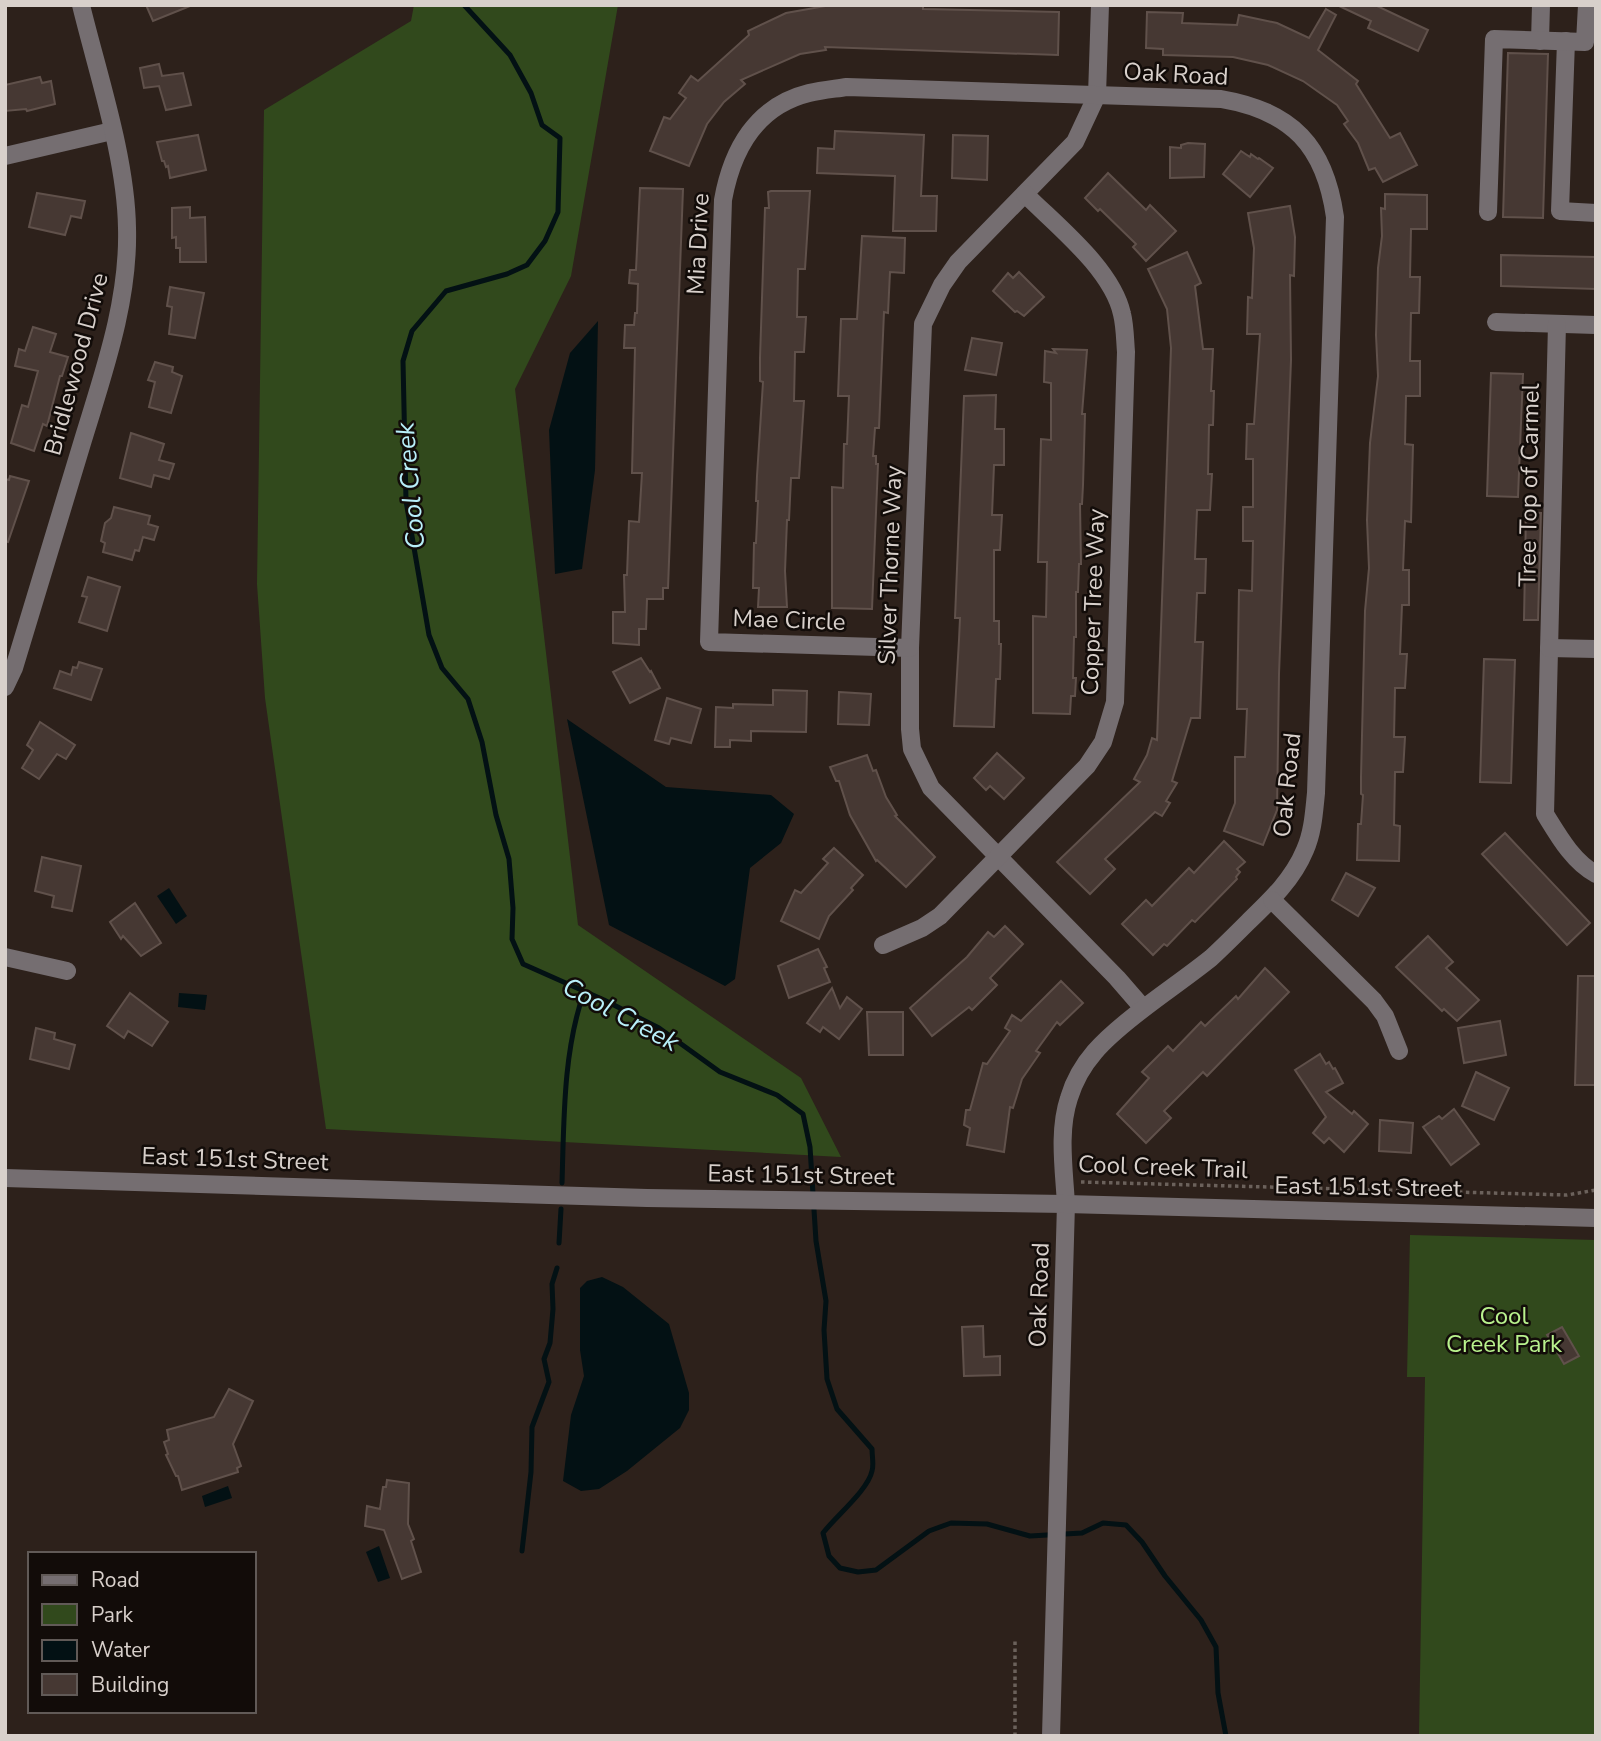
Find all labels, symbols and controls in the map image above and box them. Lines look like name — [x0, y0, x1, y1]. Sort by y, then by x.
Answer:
street label: Oak Road — [1123, 55, 1229, 93]
street label: Mia Drive — [679, 192, 717, 296]
street label: Bridlewood Drive — [36, 269, 116, 459]
street label: Tree Top of Carmel — [1511, 383, 1547, 587]
water label: Cool Creek — [387, 420, 433, 551]
street label: Silver Thorne Way — [871, 464, 909, 665]
street label: Copper Tree Way — [1074, 507, 1112, 696]
street label: Mae Circle — [732, 602, 846, 638]
street label: Oak Road — [1266, 731, 1308, 839]
water label: Cool Creek — [556, 969, 686, 1060]
street label: East 151st Street — [141, 1140, 330, 1178]
street label: Cool Creek Trail — [1077, 1148, 1249, 1186]
street label: East 151st Street — [707, 1157, 895, 1193]
street label: East 151st Street — [1274, 1169, 1462, 1205]
street label: Oak Road — [1021, 1242, 1057, 1348]
park label: Cool Creek Park — [1446, 1300, 1563, 1360]
legend — [28, 1552, 256, 1713]
text: Road — [91, 1566, 140, 1594]
text: Park — [91, 1601, 133, 1629]
text: Water — [91, 1636, 150, 1664]
text: Building — [91, 1671, 169, 1699]

